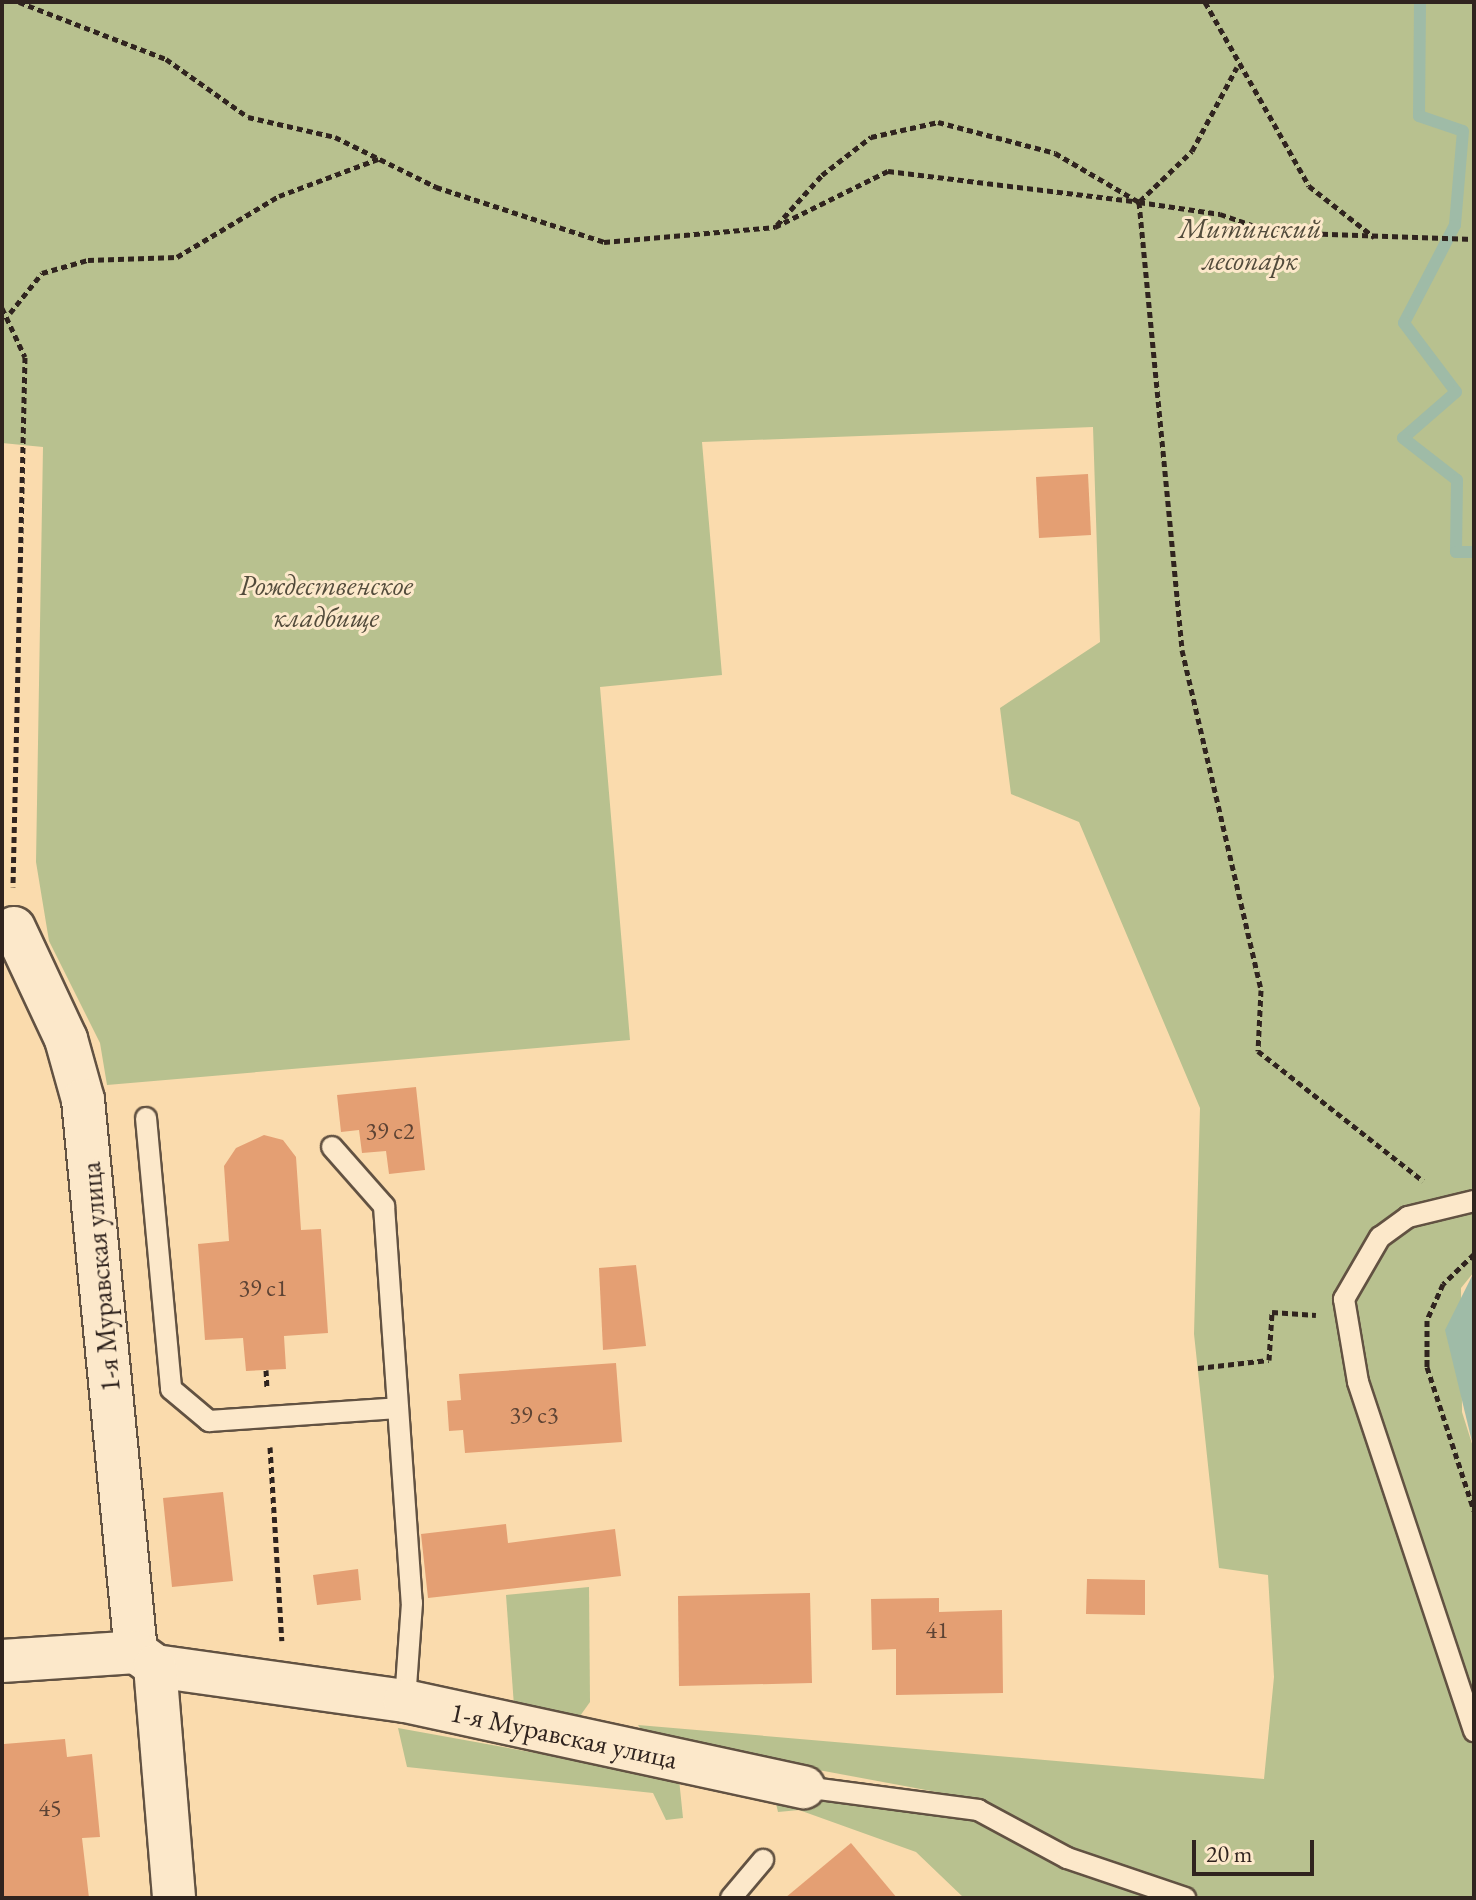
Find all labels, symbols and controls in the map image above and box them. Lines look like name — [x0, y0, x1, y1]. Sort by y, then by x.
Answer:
park label: Митинский лесопарк — [1179, 211, 1321, 277]
park label: Рождественское кладбище — [239, 568, 413, 634]
house number: 39 с2 — [365, 1117, 415, 1145]
street label: 1-я Муравская улица — [73, 1160, 127, 1394]
house number: 39 с1 — [238, 1274, 288, 1302]
house number: 39 с3 — [509, 1401, 559, 1429]
house number: 41 — [925, 1616, 949, 1644]
street label: 1-я Муравская улица — [447, 1695, 681, 1775]
house number: 45 — [38, 1794, 62, 1822]
scale bar — [1196, 1824, 1318, 1874]
text: 20 m — [1206, 1838, 1253, 1869]

